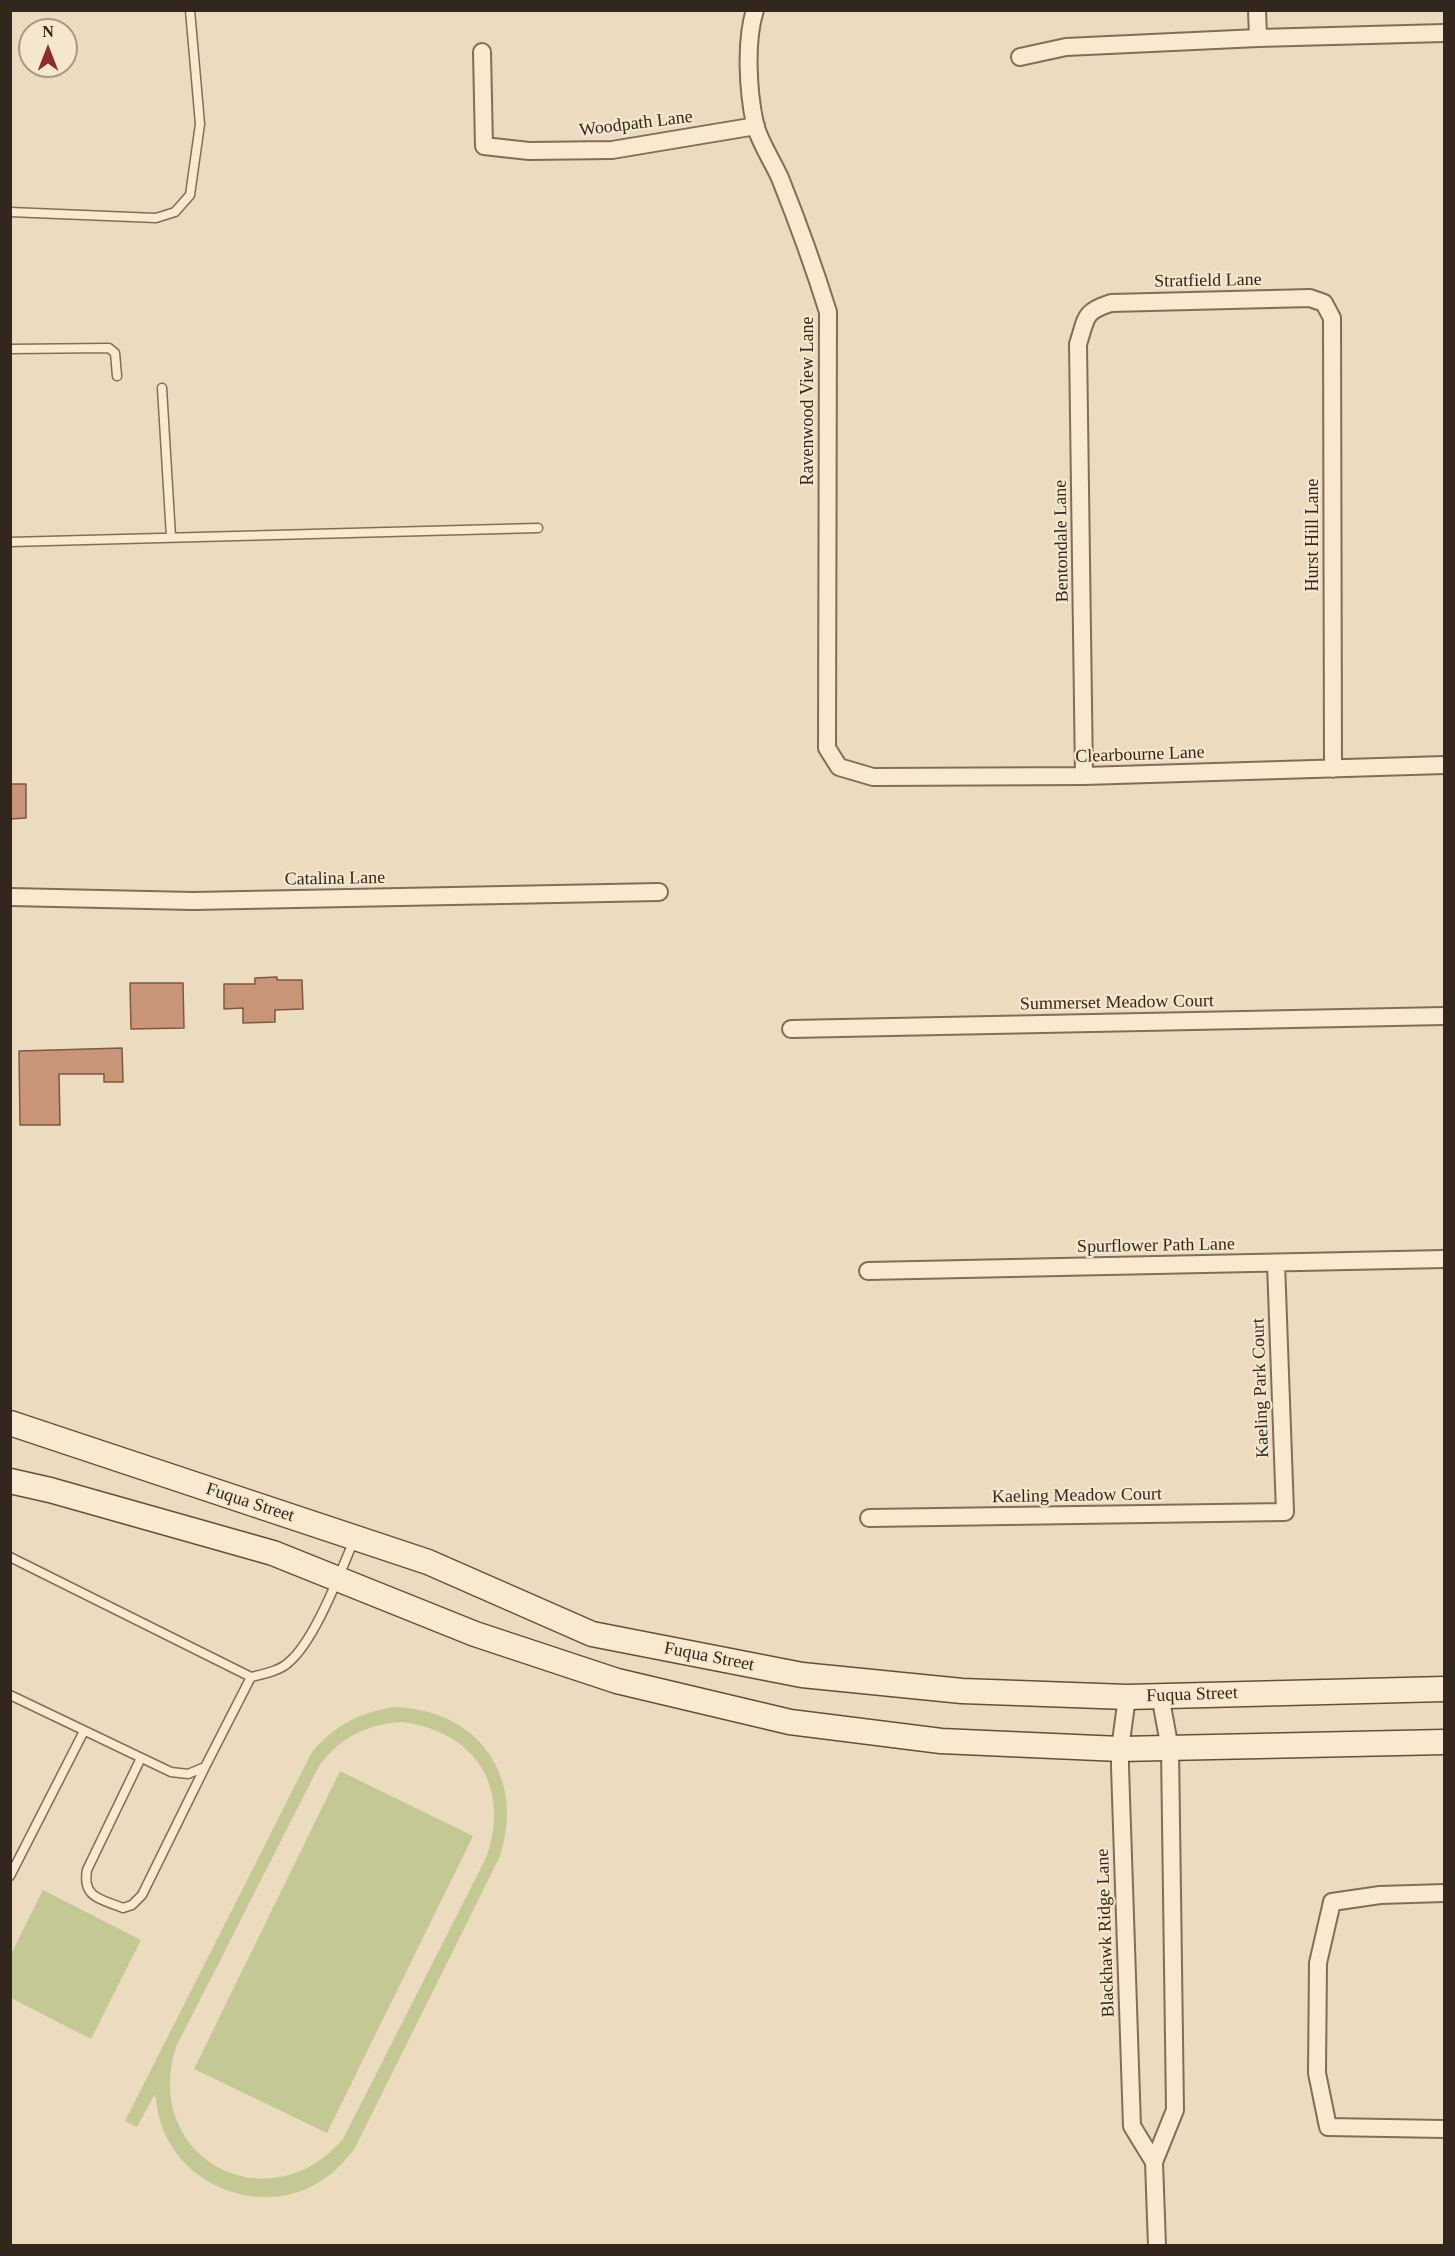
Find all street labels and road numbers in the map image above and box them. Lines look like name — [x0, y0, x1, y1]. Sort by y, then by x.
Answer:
street label: Woodpath Lane — [578, 106, 694, 142]
street label: Stratfield Lane — [1154, 269, 1262, 293]
street label: Ravenwood View Lane — [797, 317, 819, 485]
street label: Hurst Hill Lane — [1302, 479, 1324, 591]
street label: Bentondale Lane — [1050, 480, 1074, 602]
street label: Clearbourne Lane — [1075, 742, 1205, 768]
street label: Catalina Lane — [285, 867, 385, 891]
street label: Summerset Meadow Court — [1020, 991, 1214, 1015]
street label: Spurflower Path Lane — [1077, 1234, 1235, 1258]
street label: Kaeling Park Court — [1248, 1318, 1274, 1458]
street label: Fuqua Street — [203, 1479, 297, 1527]
street label: Kaeling Meadow Court — [992, 1484, 1162, 1508]
street label: Fuqua Street — [662, 1638, 756, 1676]
street label: Fuqua Street — [1146, 1683, 1238, 1707]
street label: Blackhawk Ridge Lane — [1092, 1848, 1120, 2018]

